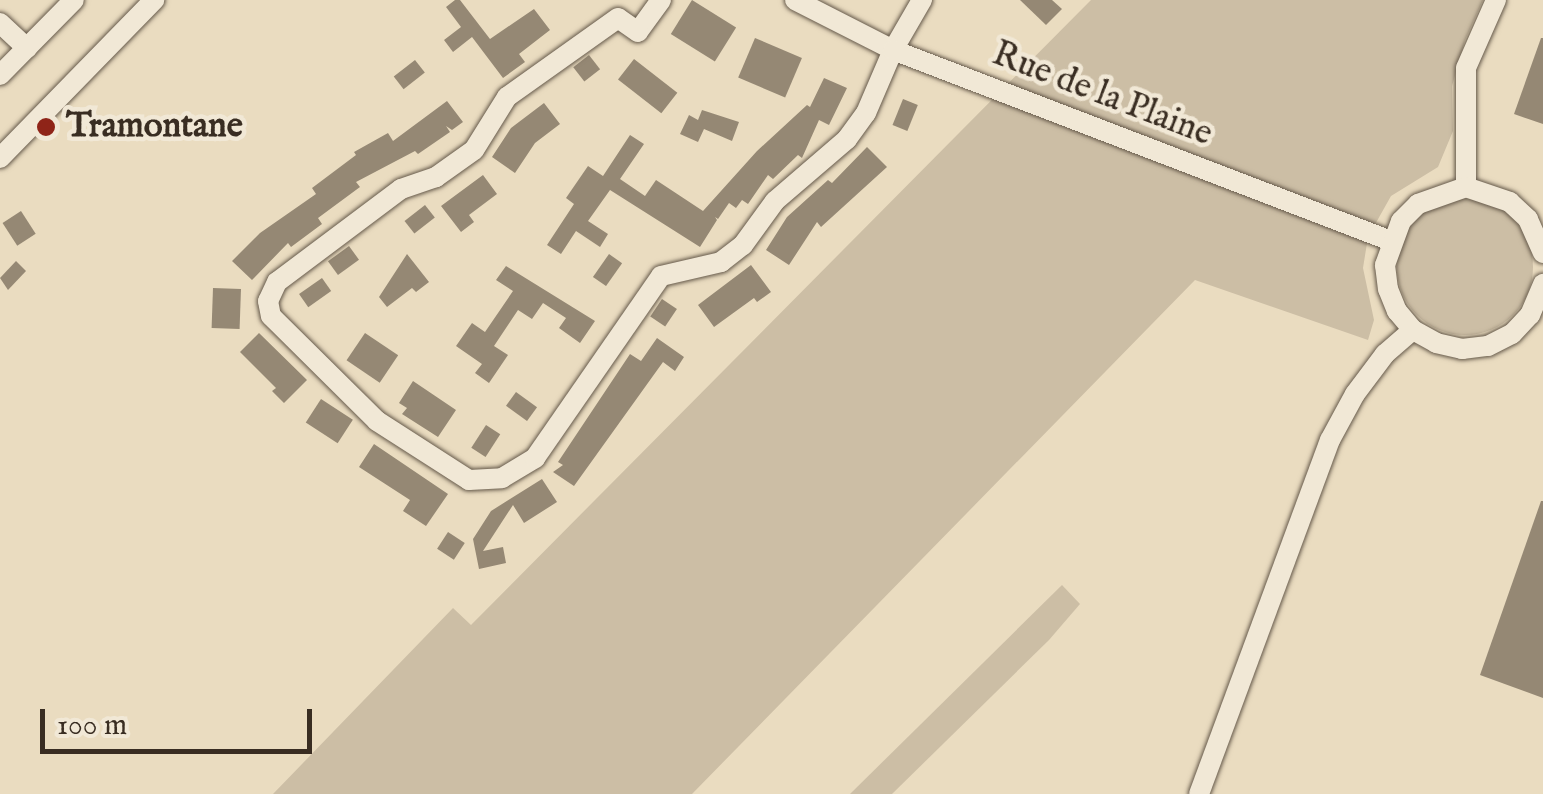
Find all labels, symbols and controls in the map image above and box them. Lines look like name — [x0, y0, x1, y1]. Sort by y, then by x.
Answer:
street label: Rue de la Plaine — [986, 34, 1218, 156]
place label: Tramontane — [66, 106, 243, 148]
marker: Tramontane — [35, 116, 57, 138]
scale bar — [45, 689, 318, 751]
text: 100 m — [57, 707, 127, 745]

